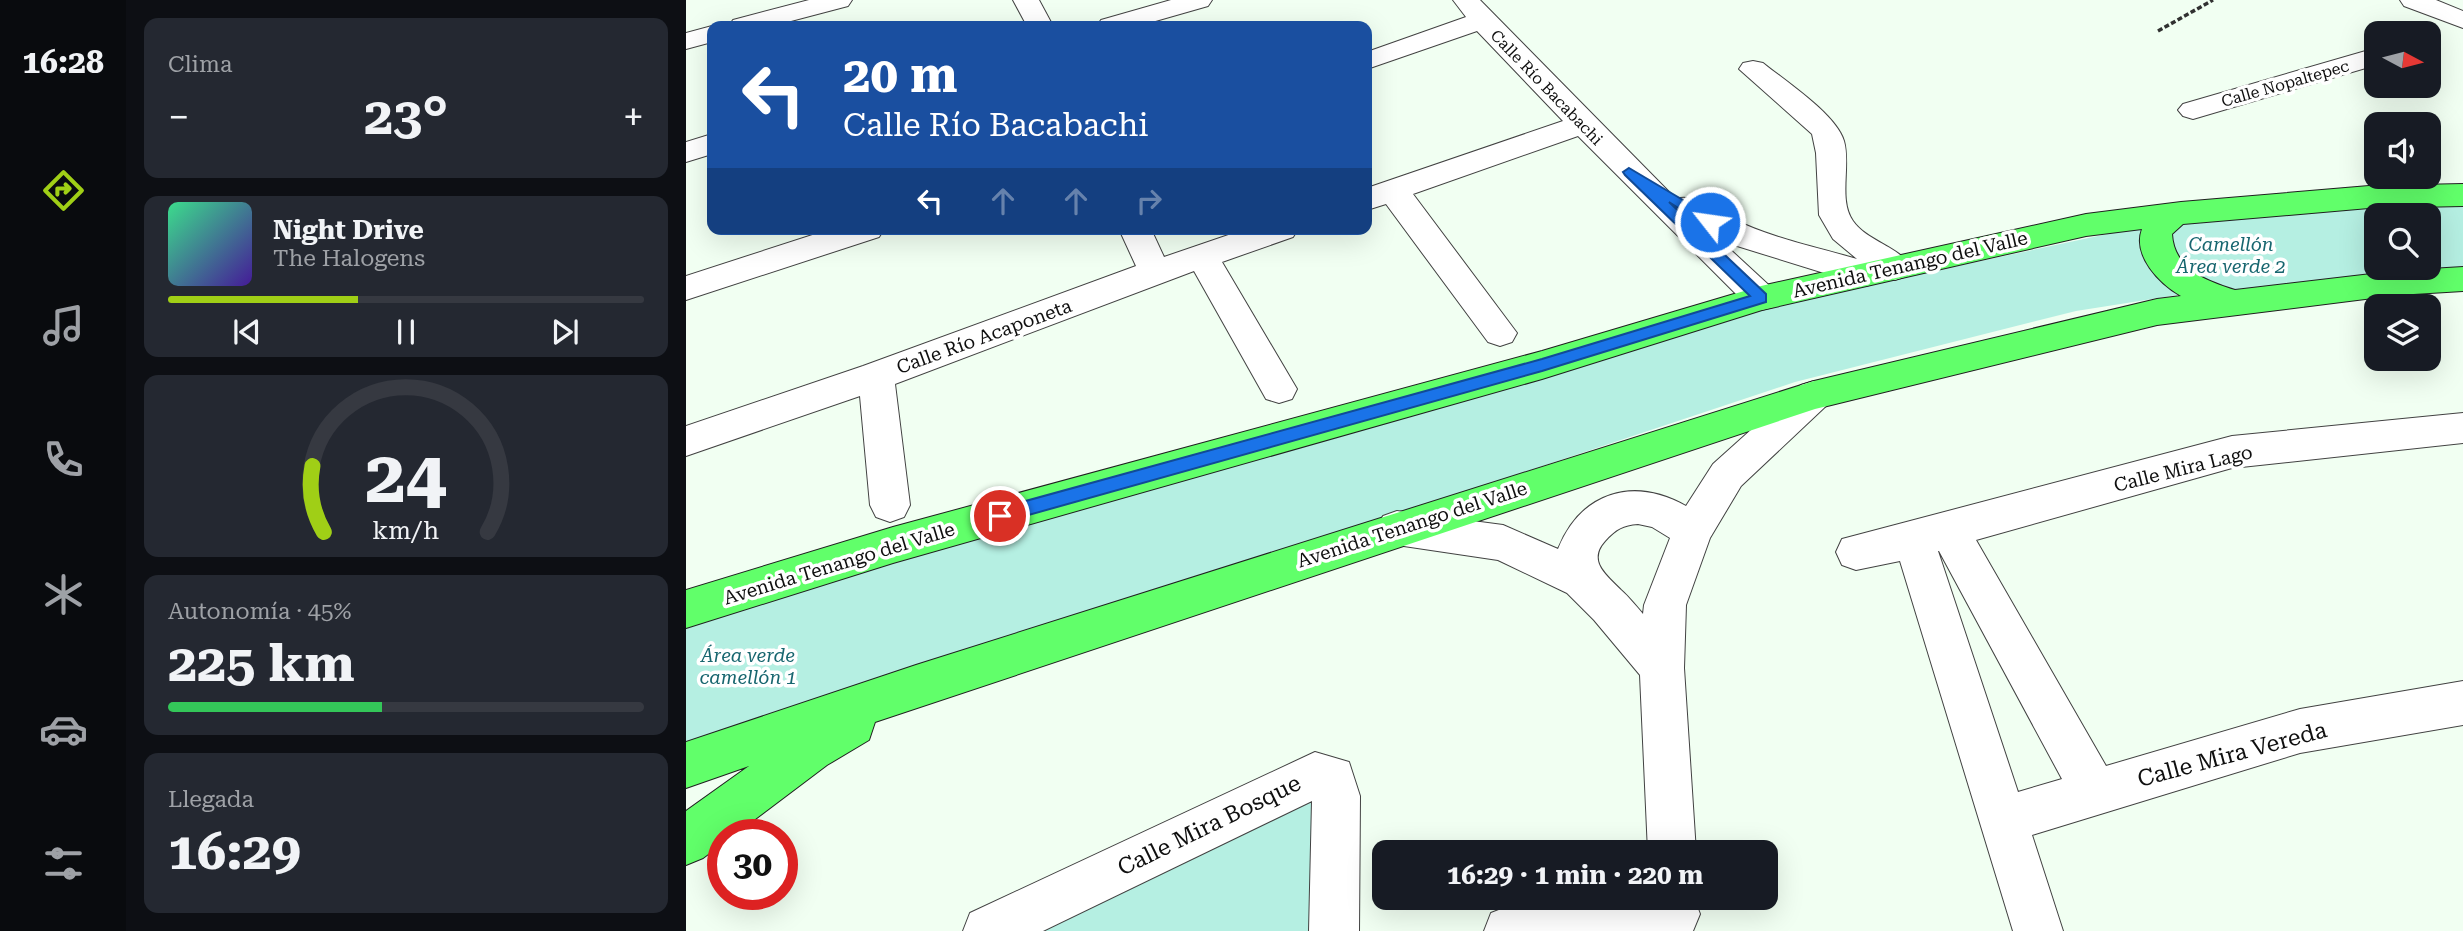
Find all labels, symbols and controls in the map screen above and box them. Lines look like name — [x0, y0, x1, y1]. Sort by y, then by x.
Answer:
north arrow — [2364, 21, 2441, 98]
map controls — [2364, 21, 2441, 371]
street label: Calle Río Bacabachi — [1487, 26, 1607, 149]
text: 16:28 — [22, 43, 104, 81]
text: 20 m — [843, 47, 958, 104]
icon: left — [728, 49, 819, 140]
text: Clima — [168, 51, 232, 78]
street label: Calle Nopaltepec — [2219, 56, 2351, 111]
text: 23° — [364, 86, 448, 147]
text: − — [168, 95, 189, 139]
text: + — [623, 95, 644, 139]
text: Calle Río Bacabachi — [843, 106, 1149, 144]
button: sound — [2364, 112, 2441, 189]
icon: directions — [39, 166, 88, 215]
icon: left — [911, 182, 949, 220]
icon: ahead — [984, 182, 1022, 220]
icon: ahead — [1057, 182, 1095, 220]
icon: right — [1130, 182, 1168, 220]
position arrow — [1673, 185, 1747, 259]
button: search — [2364, 203, 2441, 280]
text: Night Drive — [273, 215, 424, 245]
street label: Avenida Tenango del Valle — [1790, 226, 2030, 303]
park label: Camellón Área verde 2 — [2175, 233, 2286, 278]
text: The Halogens — [273, 245, 425, 272]
street label: Calle Río Acaponeta — [893, 294, 1076, 379]
button: layers — [2364, 294, 2441, 371]
icon: music — [39, 301, 88, 350]
icon: previous — [228, 313, 266, 351]
icon: pause — [387, 313, 425, 351]
icon: next — [546, 313, 584, 351]
icon: phone — [39, 435, 88, 484]
text: 24 — [365, 435, 447, 520]
street label: Calle Mira Lago — [2111, 440, 2255, 497]
street label: Avenida Tenango del Valle — [1294, 476, 1530, 573]
pin — [970, 486, 1030, 546]
icon: arrive — [981, 497, 1019, 535]
text: km/h — [373, 515, 439, 544]
street label: Avenida Tenango del Valle — [721, 517, 957, 610]
icon: climate — [39, 570, 88, 619]
text: Autonomía · 45% — [168, 598, 352, 625]
text: 225 km — [168, 633, 355, 694]
park label: Área verde camellón 1 — [699, 644, 797, 689]
icon: car — [39, 705, 88, 754]
street label: Calle Mira Vereda — [2134, 716, 2330, 793]
street label: Calle Mira Bosque — [1113, 769, 1305, 882]
text: Llegada — [168, 786, 254, 813]
speed limit sign: 30 — [707, 819, 798, 910]
text: 16:29 — [168, 821, 301, 882]
icon: filters — [39, 839, 88, 888]
text: 16:29 · 1 min · 220 m — [1447, 860, 1703, 890]

